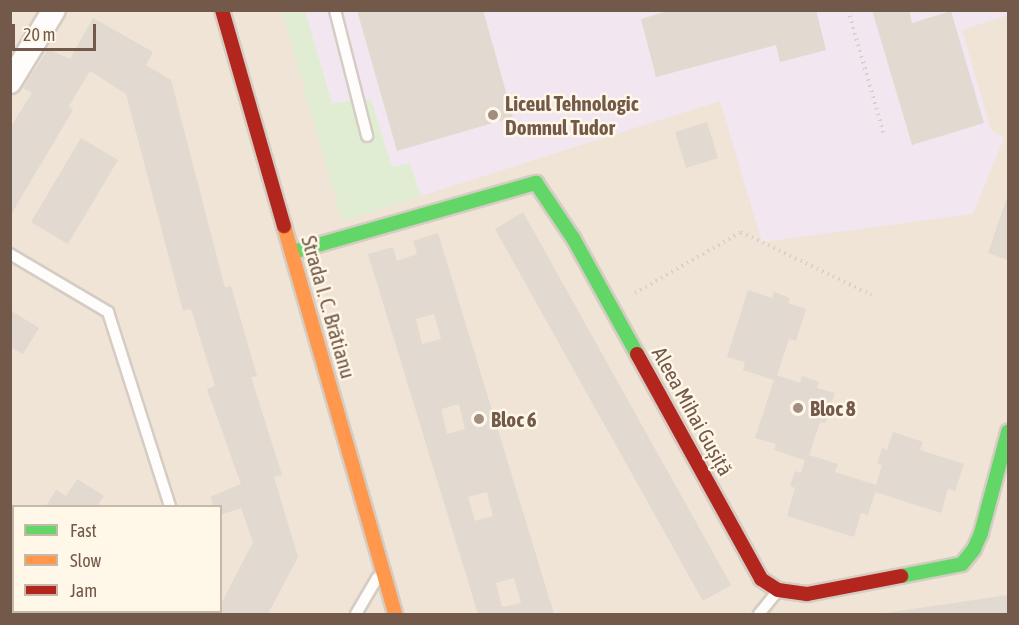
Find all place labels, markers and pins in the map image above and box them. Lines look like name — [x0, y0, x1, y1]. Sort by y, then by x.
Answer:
place label: Liceul Tehnologic Domnul Tudor — [505, 90, 638, 140]
marker: Liceul Tehnologic Domnul Tudor — [486, 108, 500, 122]
place label: Bloc 8 — [810, 395, 856, 421]
marker: Bloc 8 — [791, 401, 805, 415]
place label: Bloc 6 — [491, 406, 537, 432]
marker: Bloc 6 — [472, 412, 486, 426]

